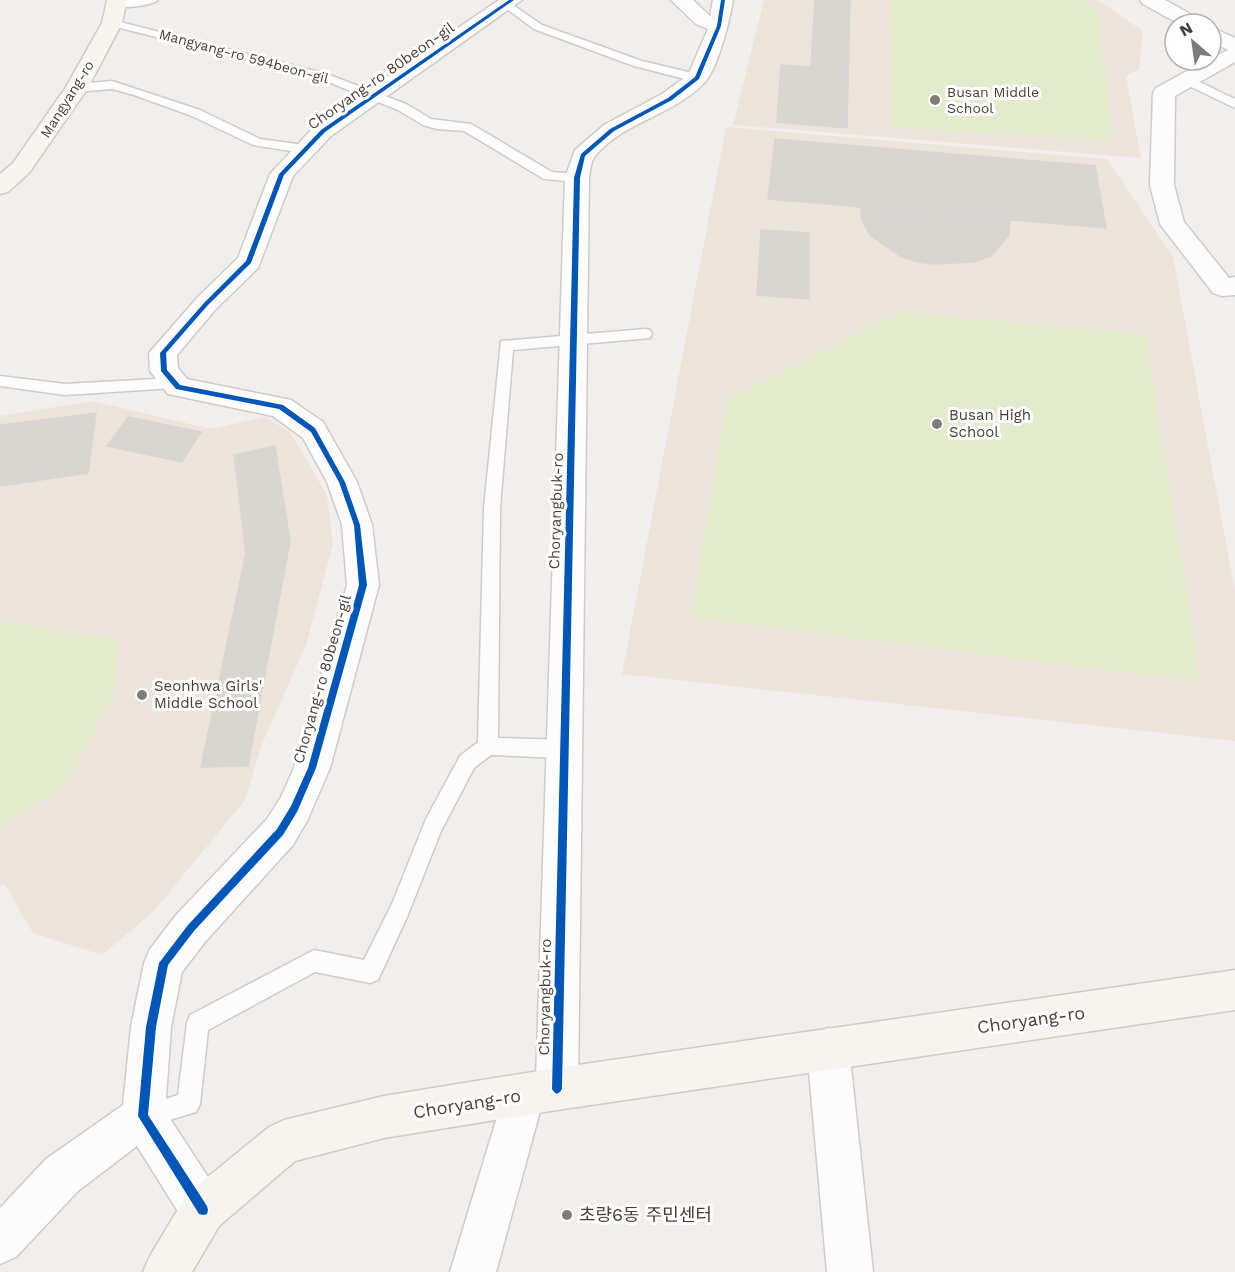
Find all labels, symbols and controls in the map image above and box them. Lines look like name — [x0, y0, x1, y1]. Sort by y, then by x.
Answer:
north arrow — [1163, 12, 1223, 72]
street label: Choryang-ro 80beon-gil — [304, 18, 458, 133]
text: N — [1176, 18, 1196, 41]
street label: Mangyang-ro 594beon-gil — [158, 26, 331, 87]
street label: Mangyang-ro — [37, 57, 97, 141]
place label: Busan Middle School — [947, 84, 1039, 116]
marker: Busan Middle School — [928, 93, 942, 107]
place label: Busan High School — [949, 406, 1031, 441]
marker: Busan High School — [930, 417, 944, 431]
street label: Choryangbuk-ro — [545, 452, 567, 570]
street label: Choryang-ro 80beon-gil — [289, 592, 355, 765]
place label: Seonhwa Girls' Middle School — [154, 677, 262, 712]
marker: Seonhwa Girls' Middle School — [135, 688, 149, 702]
street label: Choryangbuk-ro — [535, 938, 555, 1056]
street label: Choryang-ro — [976, 1002, 1086, 1037]
street label: Choryang-ro — [412, 1085, 522, 1122]
place label: 초량6동 주민센터 — [579, 1204, 712, 1225]
marker: 초량6동 주민센터 — [560, 1208, 574, 1222]

